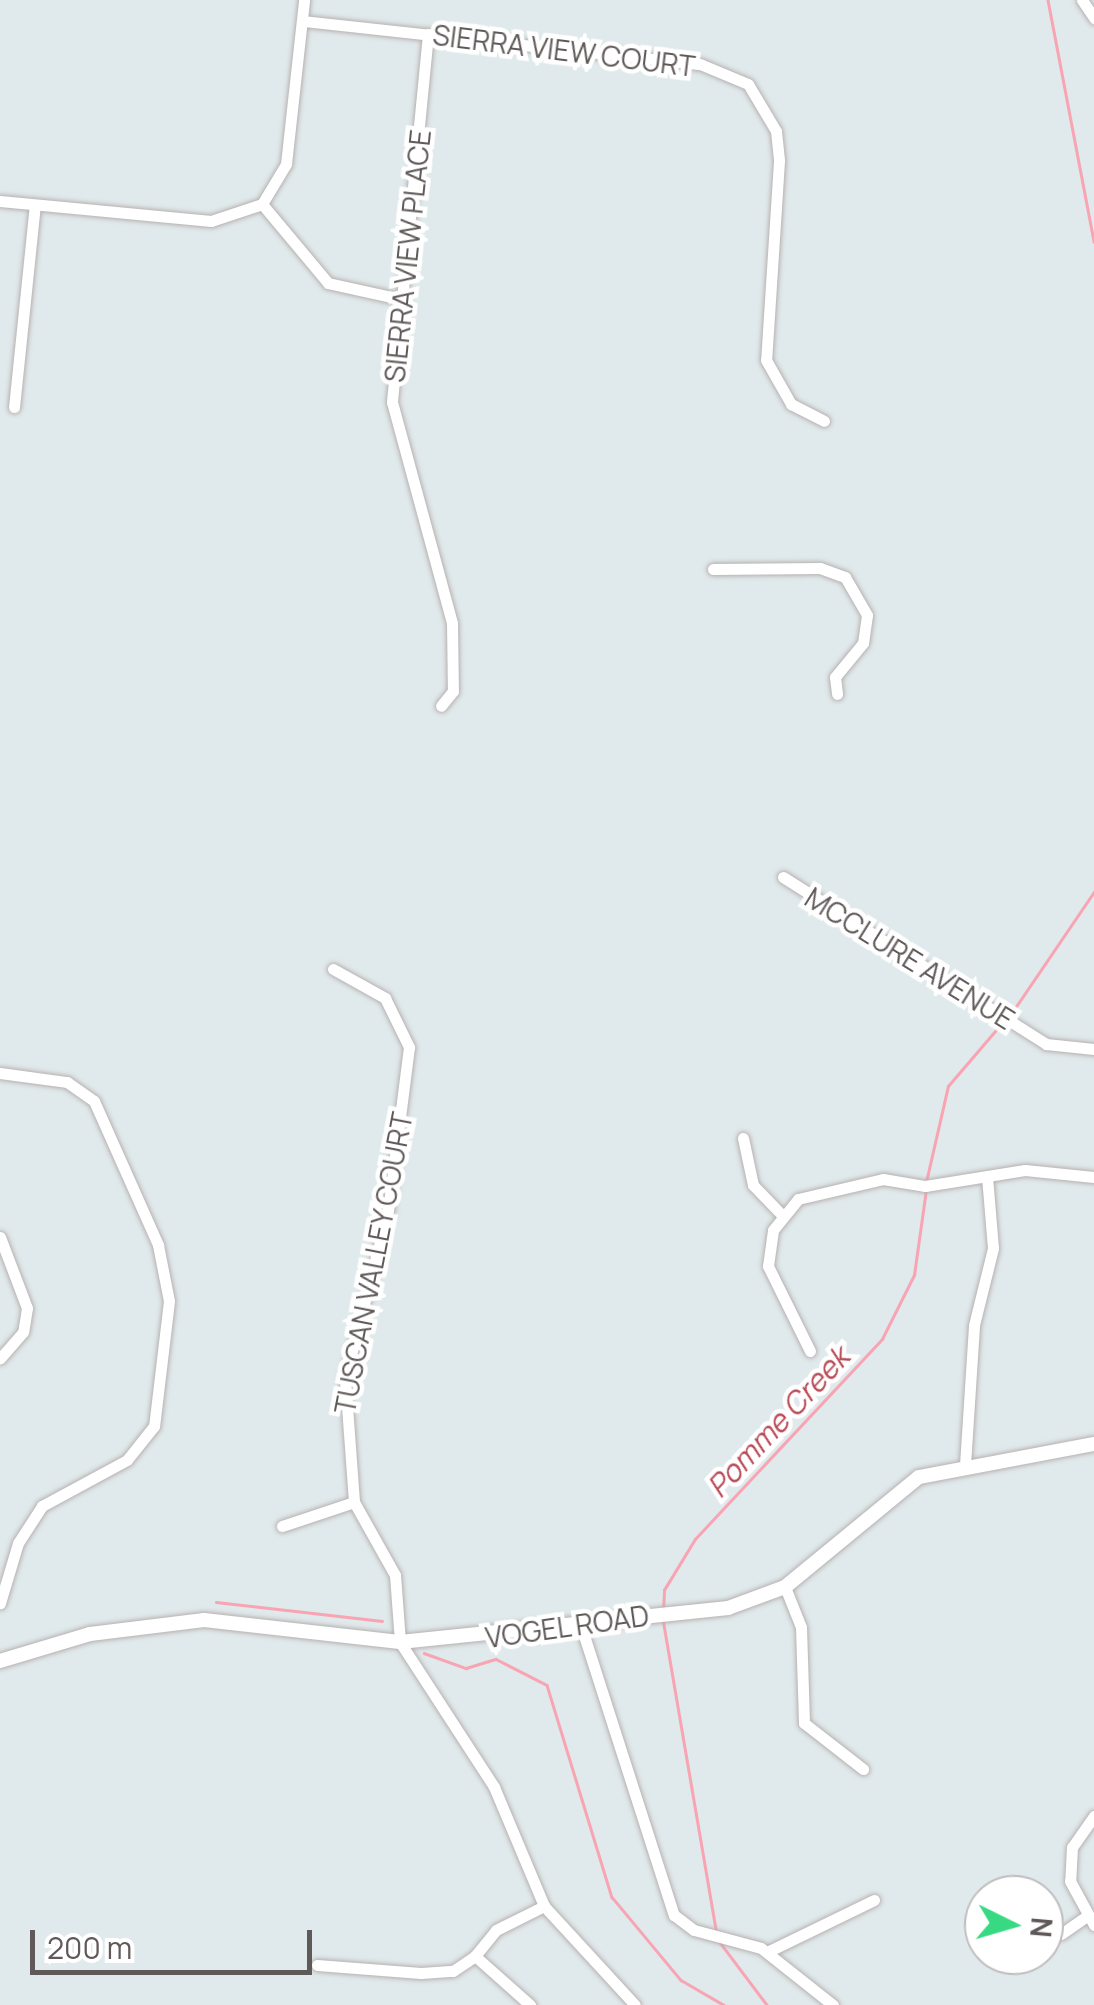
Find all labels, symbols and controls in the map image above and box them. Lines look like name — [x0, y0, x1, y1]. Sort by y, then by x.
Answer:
street label: SIERRA VIEW COURT — [431, 17, 697, 83]
street label: SIERRA VIEW PLACE — [377, 128, 437, 384]
street label: MCCLURE AVENUE — [799, 880, 1021, 1036]
street label: TUSCAN VALLEY COURT — [327, 1109, 419, 1417]
water label: Pomme Creek — [699, 1340, 857, 1504]
street label: VOGEL ROAD — [482, 1598, 652, 1654]
north arrow — [964, 1875, 1064, 1975]
scale bar — [35, 1910, 318, 1972]
text: N — [1022, 1916, 1062, 1939]
text: 200 m — [47, 1927, 132, 1968]

